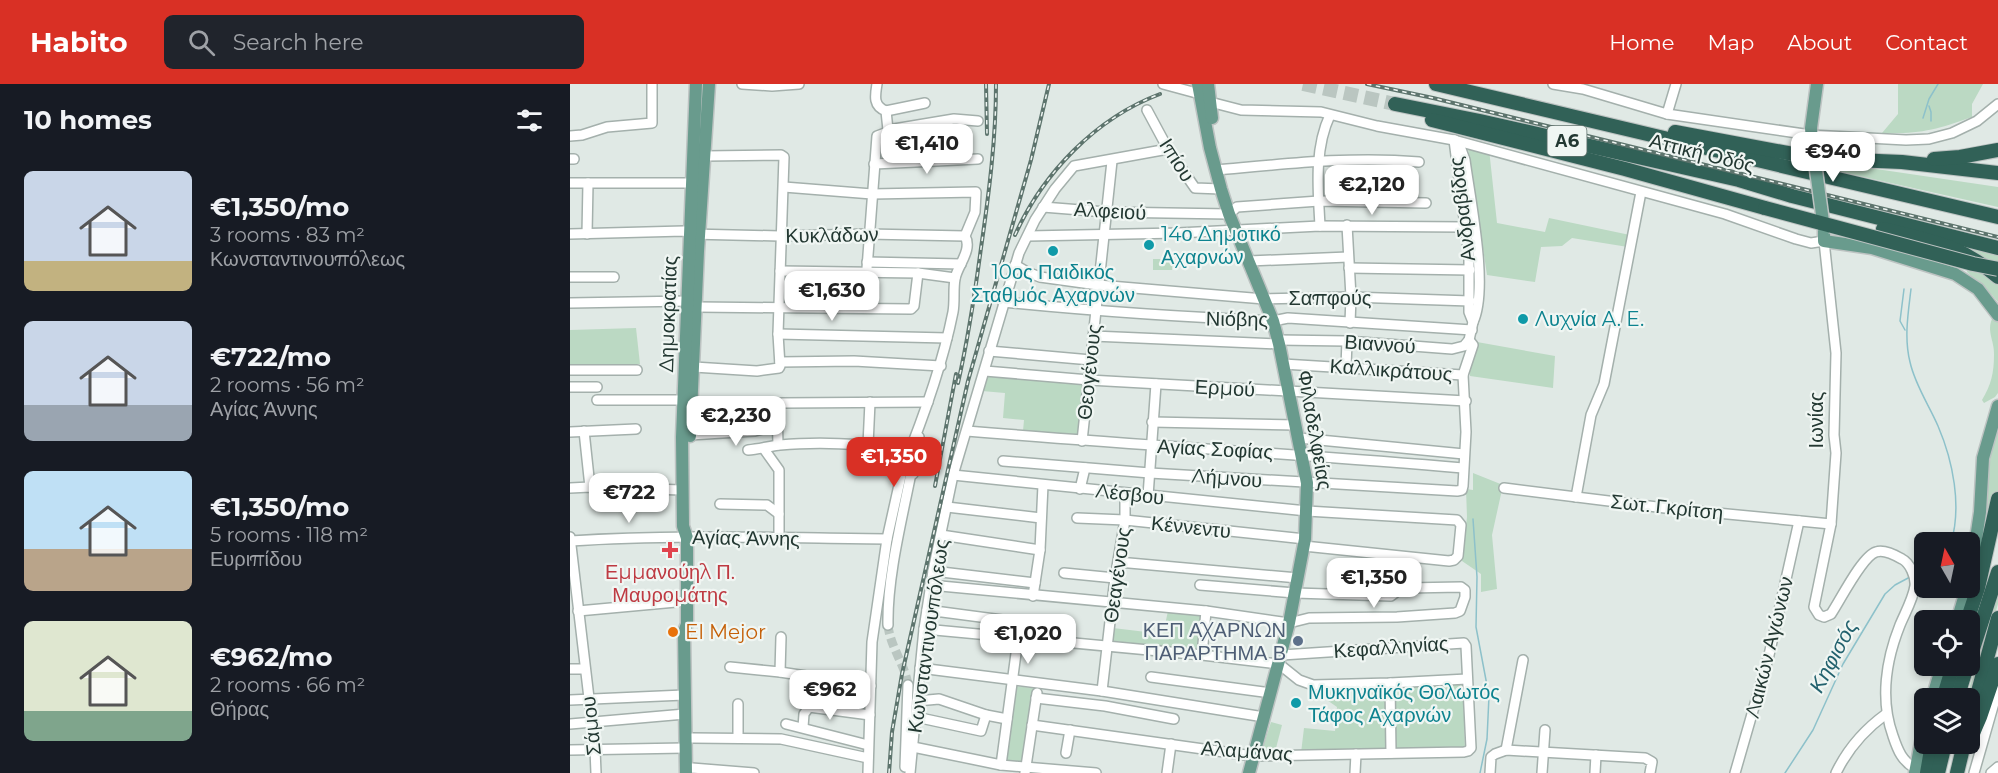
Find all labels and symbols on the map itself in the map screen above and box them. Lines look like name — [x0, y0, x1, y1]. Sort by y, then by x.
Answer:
pin: €1,410 — [878, 124, 976, 175]
road number: Α6 — [1548, 126, 1586, 156]
street label: Αττική Οδός — [1647, 128, 1757, 178]
pin: €940 — [1797, 132, 1869, 183]
street label: Ιπίου — [1154, 134, 1200, 186]
street label: Ανδραβίδας — [1444, 155, 1480, 263]
pin: €2,120 — [1323, 165, 1421, 216]
street label: Αλφειού — [1073, 197, 1147, 225]
street label: Κυκλάδων — [785, 222, 879, 248]
place label: 14ο Δημοτικό Αχαρνών — [1161, 222, 1281, 269]
marker: 14ο Δημοτικό Αχαρνών — [1142, 238, 1156, 252]
marker: 10ος Παιδικός Σταθμός Αχαρνών — [1046, 244, 1060, 258]
street label: Δημοκρατίας — [654, 255, 682, 373]
place label: 10ος Παιδικός Σταθμός Αχαρνών — [971, 260, 1135, 307]
pin: €1,630 — [783, 271, 881, 322]
street label: Σαπφούς — [1288, 286, 1372, 310]
street label: Νιόβης — [1206, 306, 1269, 332]
place label: Λυχνία A. E. — [1535, 307, 1644, 331]
marker: Λυχνία A. E. — [1516, 312, 1530, 326]
street label: Θεογένους — [1072, 323, 1106, 421]
street label: Βιαννού — [1344, 330, 1416, 358]
street label: Καλλικράτους — [1329, 354, 1454, 386]
street label: Φιλαδελφείας — [1293, 368, 1337, 492]
street label: Ερμού — [1194, 374, 1256, 402]
street label: Ιωνίας — [1804, 391, 1828, 448]
pin: €2,230 — [687, 396, 785, 447]
street label: Αγίας Σοφίας — [1156, 434, 1274, 464]
pin: €1,350 — [845, 437, 943, 488]
street label: Λήμνου — [1191, 464, 1263, 492]
pin: €722 — [593, 473, 665, 524]
street label: Λέσβου — [1095, 478, 1165, 510]
street label: Σωτ. Γκρίτση — [1610, 489, 1724, 525]
street label: Κέννεντυ — [1150, 511, 1232, 543]
street label: Αγίας Άννης — [692, 525, 800, 551]
street label: Θεαγένους — [1098, 525, 1136, 625]
north arrow — [1914, 532, 1980, 598]
street label: Κωνσταντινουπόλεως — [903, 537, 954, 734]
marker: Εμμανούηλ Π. Μαυρομάτης — [663, 543, 677, 557]
pin: €1,350 — [1325, 558, 1423, 609]
place label: Εμμανούηλ Π. Μαυρομάτης — [605, 560, 735, 607]
street label: Λαικών Αγώνων — [1740, 574, 1798, 720]
pin: €1,020 — [979, 614, 1077, 665]
water label: Κηφισός — [1804, 615, 1863, 697]
place label: ΚΕΠ ΑΧΑΡΝΩΝ ΠΑΡΑΡΤΗΜΑ Β — [1143, 618, 1286, 665]
place label: El Mejor — [685, 620, 766, 644]
marker: El Mejor — [666, 625, 680, 639]
street label: Κεφαλληνίας — [1333, 631, 1450, 663]
marker: ΚΕΠ ΑΧΑΡΝΩΝ ΠΑΡΑΡΤΗΜΑ Β — [1291, 634, 1305, 648]
pin: €962 — [794, 670, 866, 721]
place label: Μυκηναϊκός Θολωτός Τάφος Αχαρνών — [1308, 680, 1500, 727]
street label: Σάμου — [576, 695, 606, 757]
marker: Μυκηναϊκός Θολωτός Τάφος Αχαρνών — [1289, 696, 1303, 710]
street label: Αλαμάνας — [1200, 736, 1294, 766]

